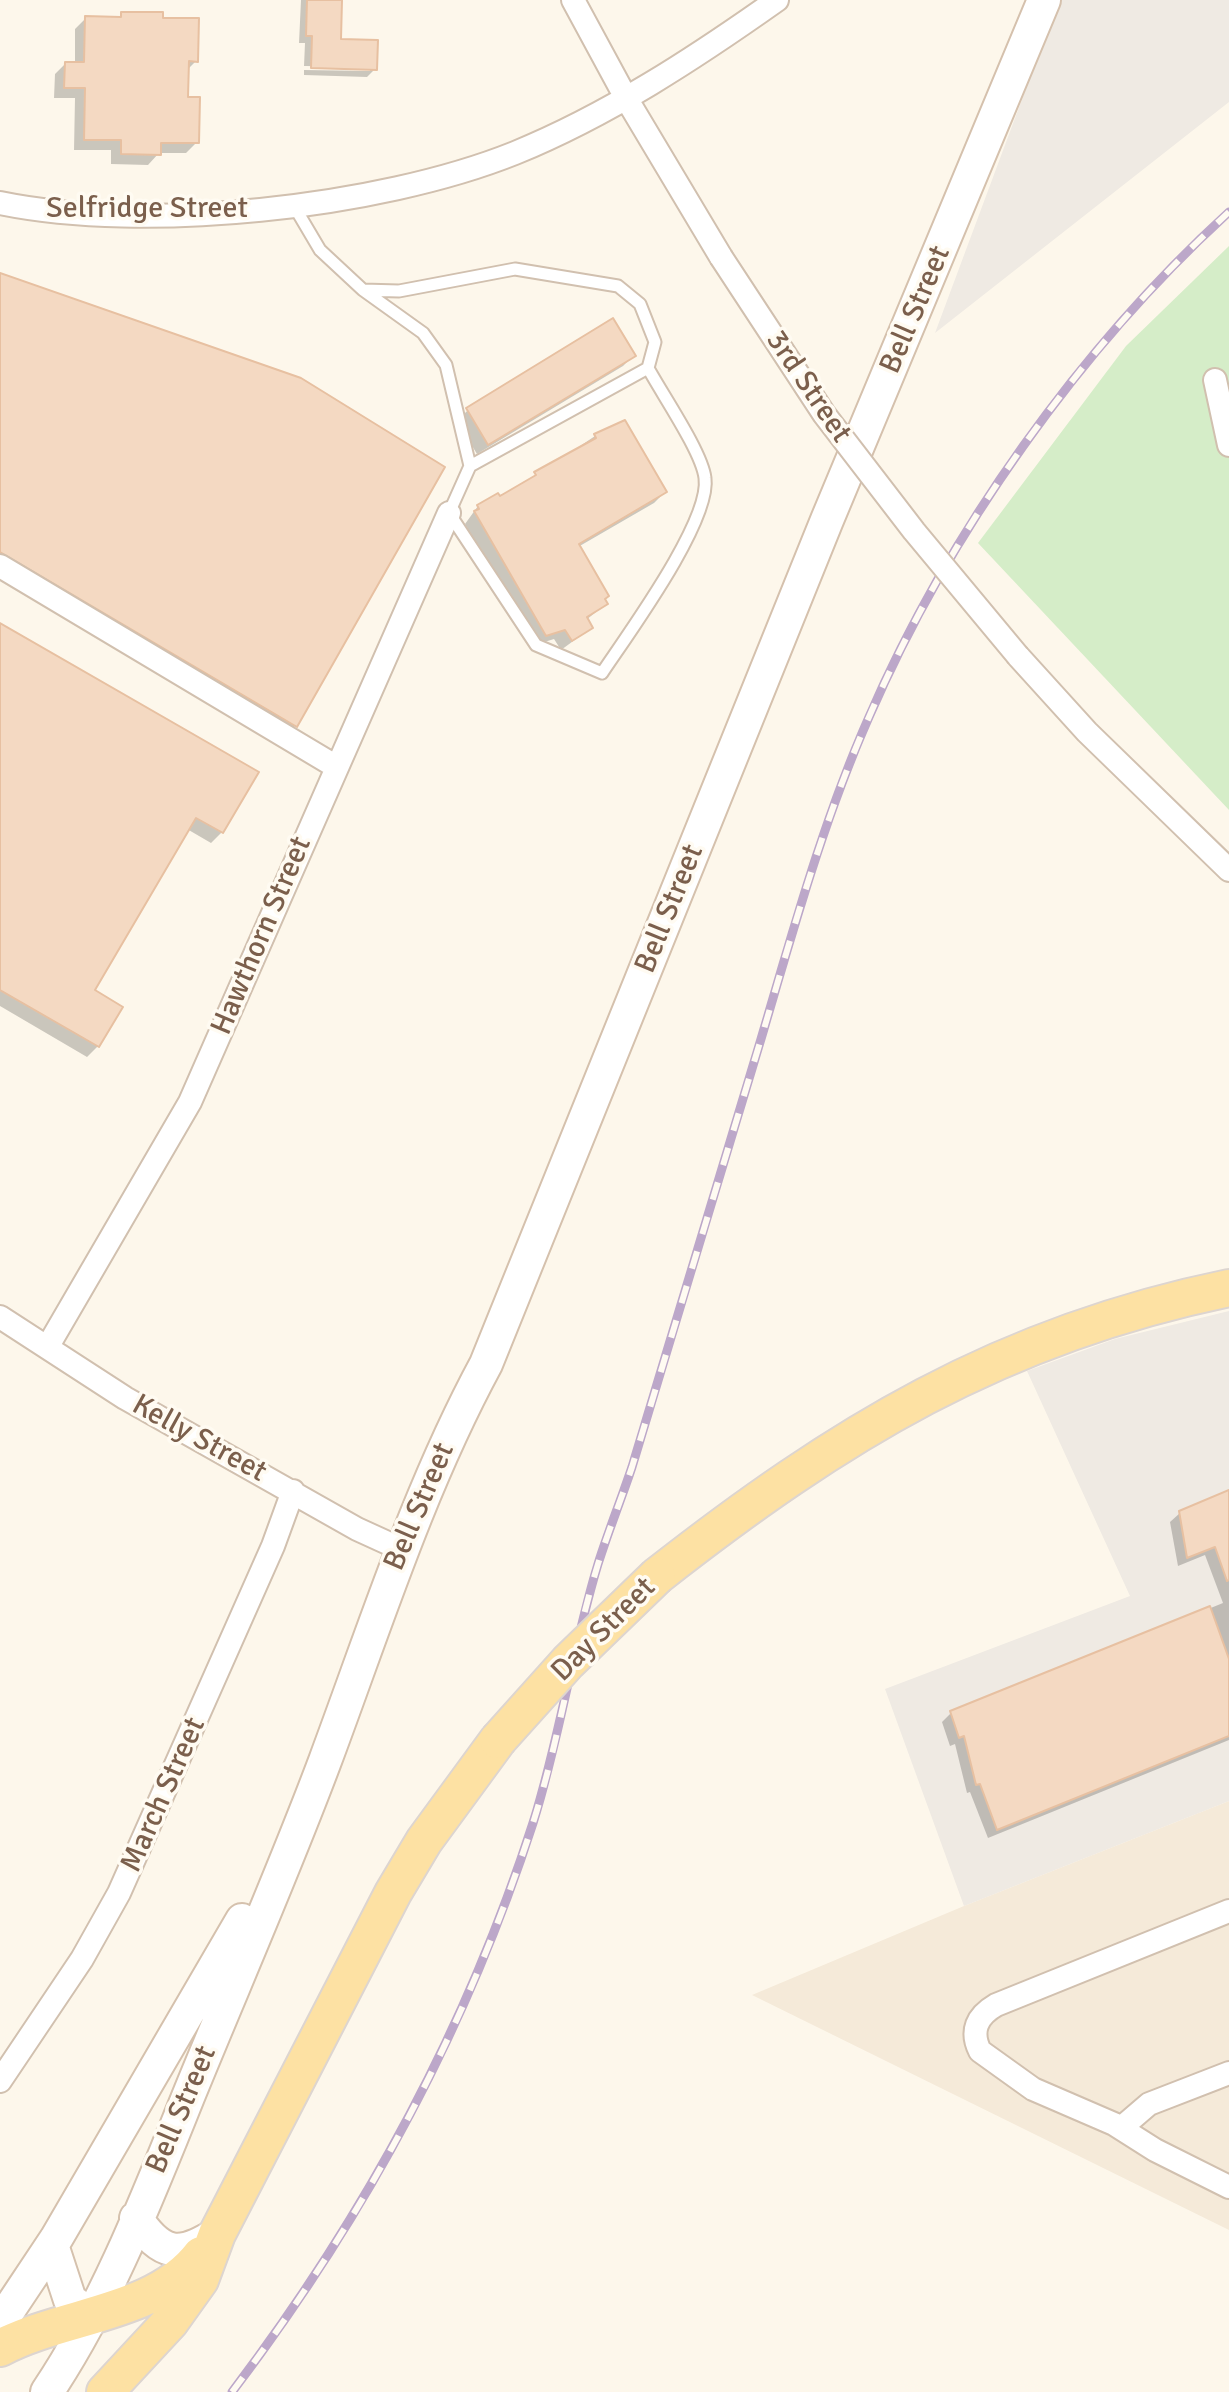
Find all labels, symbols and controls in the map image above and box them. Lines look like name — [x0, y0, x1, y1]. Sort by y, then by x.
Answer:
street label: Selfridge Street — [46, 191, 248, 227]
street label: Bell Street — [873, 241, 959, 379]
street label: 3rd Street — [757, 324, 859, 450]
street label: Hawthorn Street — [204, 831, 320, 1041]
street label: Bell Street — [628, 840, 712, 978]
street label: Kelly Street — [126, 1387, 272, 1491]
street label: Bell Street — [377, 1438, 463, 1576]
street label: Day Street — [544, 1570, 664, 1690]
street label: March Street — [114, 1712, 214, 1878]
street label: Bell Street — [139, 2041, 225, 2179]

